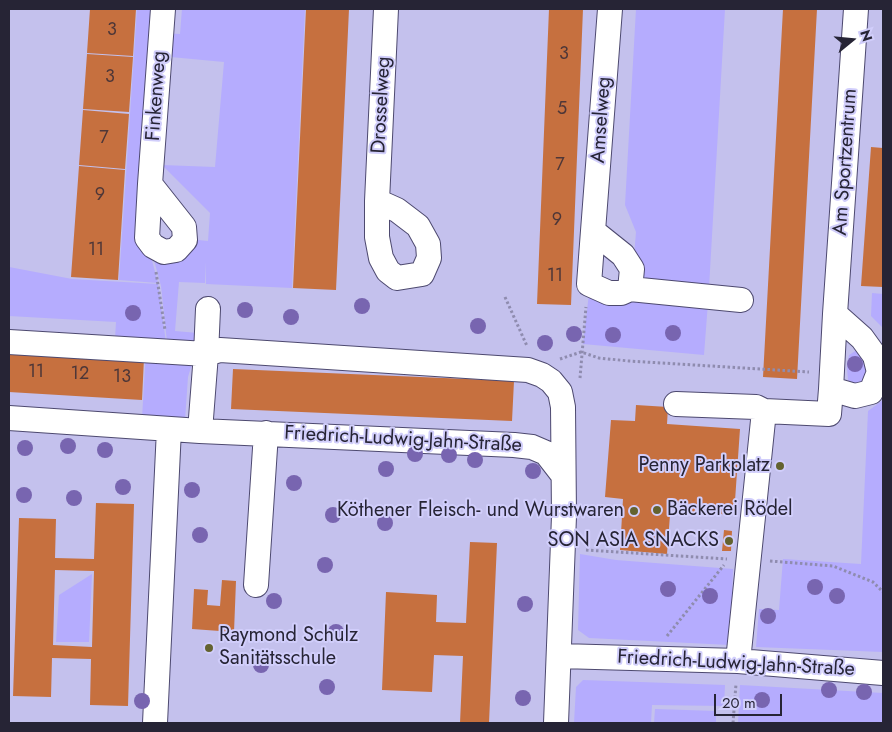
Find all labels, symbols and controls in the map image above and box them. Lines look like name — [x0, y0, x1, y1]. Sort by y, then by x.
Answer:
north arrow — [827, 15, 877, 65]
house number: 3 — [107, 20, 117, 42]
text: N — [855, 27, 878, 44]
house number: 3 — [559, 44, 569, 66]
street label: Finkenweg — [142, 50, 172, 142]
street label: Drosselweg — [367, 56, 397, 154]
house number: 3 — [105, 67, 115, 89]
street label: Amselweg — [587, 76, 617, 164]
street label: Am Sportzentrum — [829, 88, 863, 236]
house number: 5 — [557, 99, 567, 121]
house number: 7 — [99, 128, 109, 150]
house number: 7 — [555, 155, 565, 177]
house number: 9 — [95, 185, 105, 207]
house number: 9 — [552, 210, 562, 232]
house number: 11 — [88, 240, 104, 262]
house number: 11 — [547, 266, 563, 288]
house number: 11 — [28, 362, 44, 384]
house number: 12 — [71, 364, 89, 386]
house number: 13 — [113, 367, 131, 389]
street label: Friedrich-Ludwig-Jahn-Straße — [284, 422, 522, 458]
place label: Penny Parkplatz — [638, 454, 770, 478]
marker: Penny Parkplatz — [774, 460, 786, 472]
place label: Bäckerei Rödel — [667, 498, 793, 522]
place label: Köthener Fleisch- und Wurstwaren — [337, 499, 624, 523]
marker: Bäckerei Rödel — [651, 504, 663, 516]
marker: Köthener Fleisch- und Wurstwaren — [628, 505, 640, 517]
place label: SON ASIA SNACKS — [547, 529, 719, 553]
marker: SON ASIA SNACKS — [723, 535, 735, 547]
place label: Raymond Schulz Sanitätsschule — [219, 624, 358, 671]
marker: Raymond Schulz Sanitätsschule — [203, 642, 215, 654]
street label: Friedrich-Ludwig-Jahn-Straße — [617, 646, 855, 682]
scale bar — [717, 684, 784, 716]
text: 20 m — [722, 692, 756, 714]

